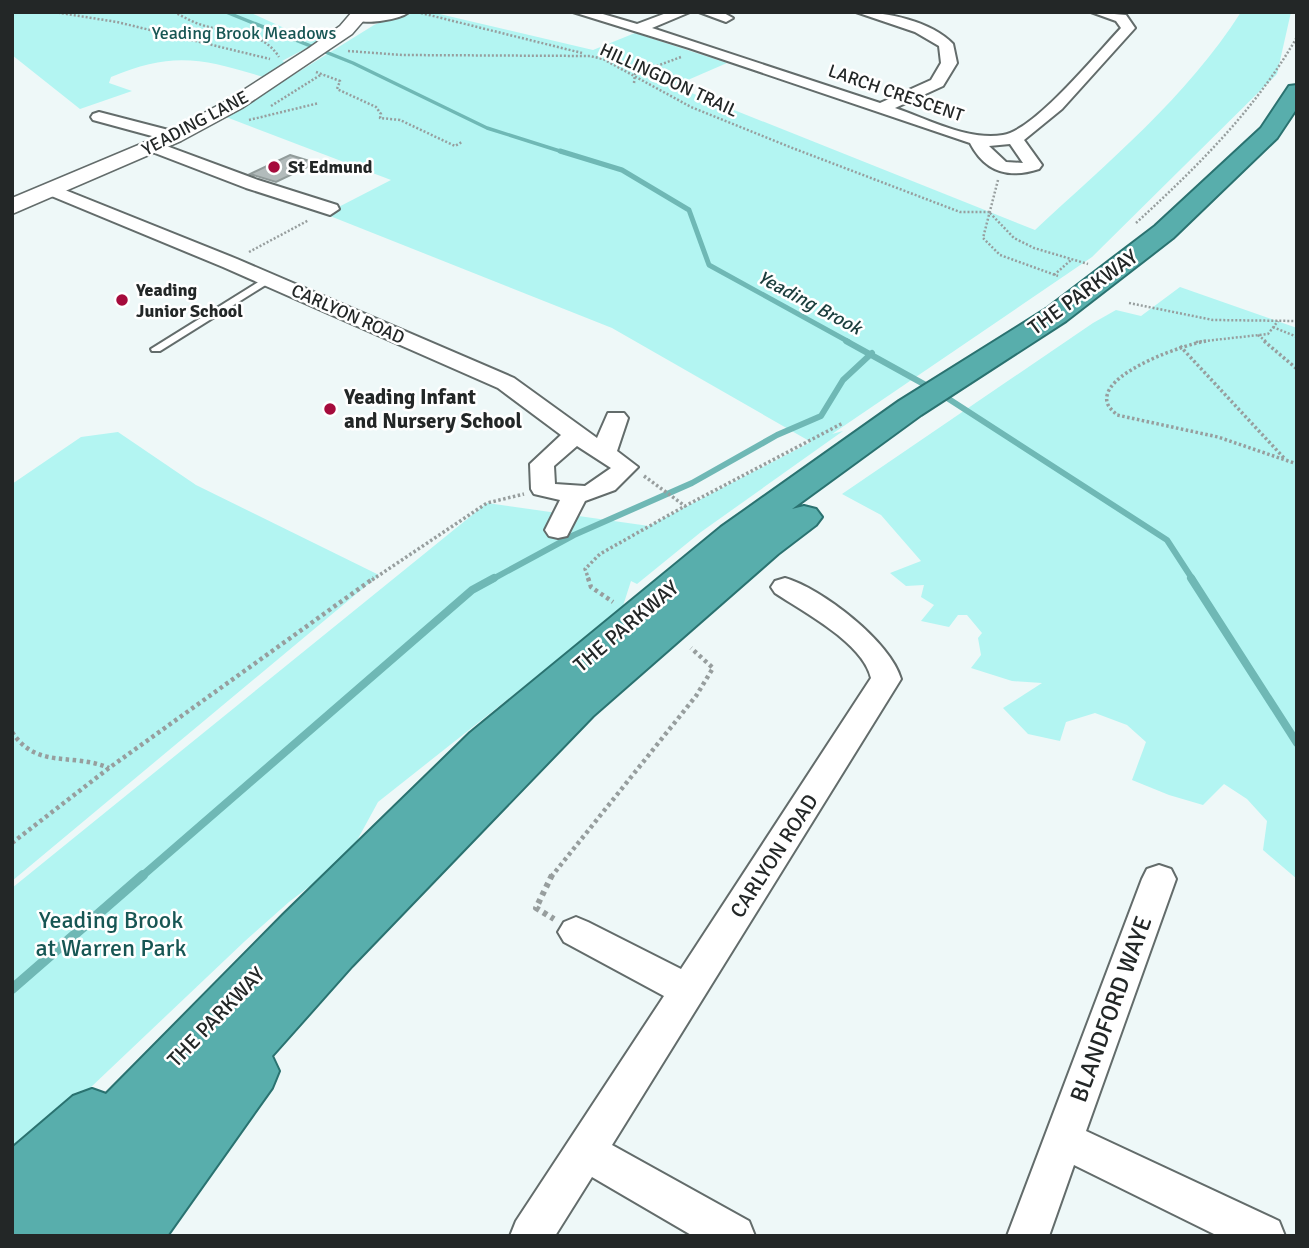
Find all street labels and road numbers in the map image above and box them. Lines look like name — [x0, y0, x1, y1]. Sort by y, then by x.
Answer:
street label: HILLINGDON TRAIL — [596, 38, 742, 122]
street label: LARCH CRESCENT — [825, 60, 967, 127]
street label: YEADING LANE — [138, 86, 252, 160]
street label: THE PARKWAY — [1023, 243, 1143, 340]
street label: CARLYON ROAD — [288, 279, 408, 349]
street label: THE PARKWAY — [568, 574, 684, 677]
street label: CARLYON ROAD — [724, 789, 824, 923]
street label: BLANDFORD WAYE — [1063, 912, 1159, 1106]
street label: THE PARKWAY — [162, 961, 271, 1073]

